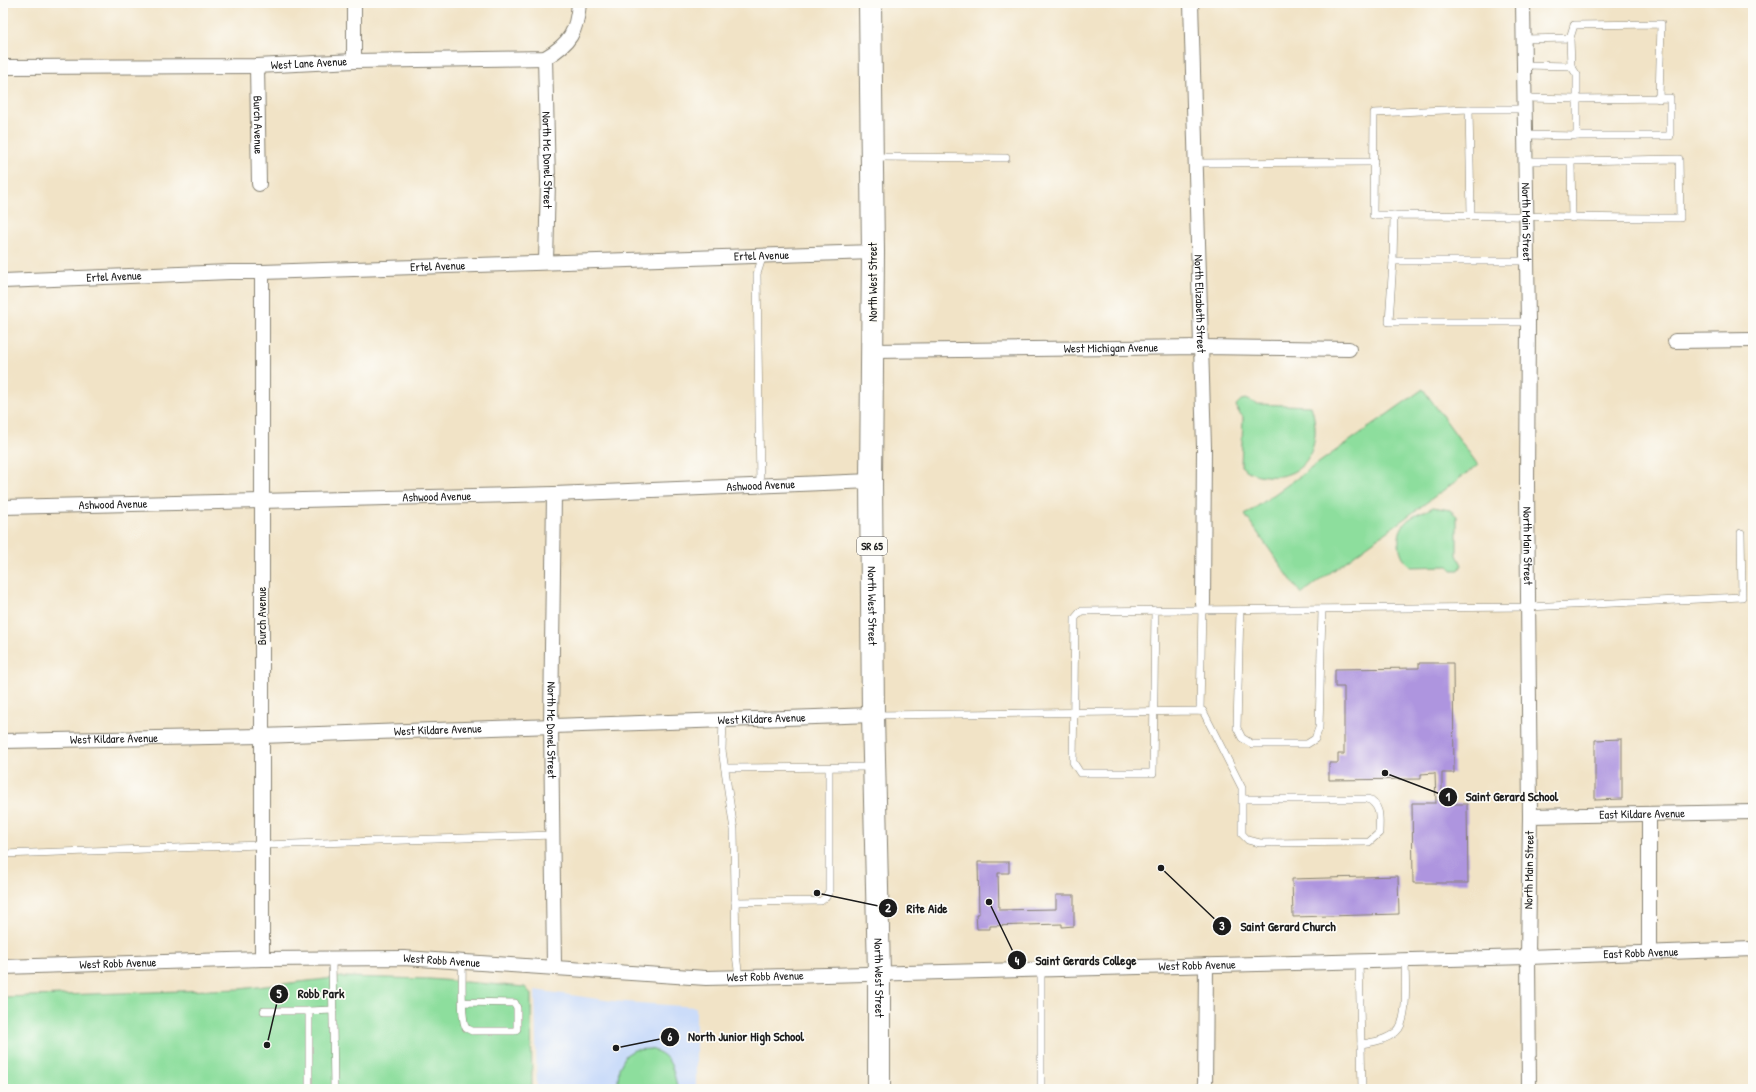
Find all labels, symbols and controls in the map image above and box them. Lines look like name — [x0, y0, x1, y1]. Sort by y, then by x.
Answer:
street label: West Lane Avenue — [270, 52, 348, 73]
street label: Burch Avenue — [250, 96, 267, 155]
street label: North Mc Donel Street — [538, 111, 557, 210]
street label: North Main Street — [1518, 183, 1536, 262]
street label: North West Street — [864, 241, 881, 322]
street label: Ertel Avenue — [734, 246, 790, 265]
street label: North Elizabeth Street — [1190, 254, 1210, 354]
street label: Ertel Avenue — [410, 256, 466, 275]
street label: Ertel Avenue — [86, 267, 142, 286]
street label: West Michigan Avenue — [1064, 339, 1159, 357]
street label: Ashwood Avenue — [726, 475, 796, 495]
street label: Ashwood Avenue — [402, 487, 472, 506]
street label: Ashwood Avenue — [78, 495, 148, 513]
street label: North Main Street — [1519, 507, 1537, 586]
road number: SR 65 — [857, 537, 887, 555]
street label: North West Street — [864, 566, 881, 647]
street label: Burch Avenue — [253, 587, 270, 645]
street label: North Mc Donel Street — [543, 681, 561, 779]
street label: West Kildare Avenue — [717, 708, 806, 728]
street label: West Kildare Avenue — [394, 719, 482, 739]
street label: West Kildare Avenue — [70, 729, 158, 748]
callout: Saint Gerard School — [1438, 784, 1567, 809]
text: Saint Gerard School — [1466, 787, 1559, 805]
text: 1 — [1446, 788, 1451, 805]
street label: East Kildare Avenue — [1599, 804, 1685, 823]
street label: North Main Street — [1519, 830, 1538, 909]
callout: Rite Aide — [878, 896, 955, 921]
text: 2 — [885, 899, 891, 916]
text: Rite Aide — [907, 899, 948, 917]
callout: Saint Gerard Church — [1212, 914, 1343, 939]
text: 3 — [1219, 917, 1225, 934]
text: Saint Gerard Church — [1240, 917, 1336, 935]
street label: North West Street — [870, 938, 888, 1019]
street label: East Robb Avenue — [1603, 943, 1679, 962]
callout: Saint Gerards College — [1007, 948, 1144, 973]
street label: West Robb Avenue — [403, 949, 481, 971]
text: Saint Gerards College — [1036, 951, 1137, 970]
text: 4 — [1015, 952, 1020, 969]
street label: West Robb Avenue — [79, 953, 157, 973]
street label: West Robb Avenue — [1158, 955, 1236, 974]
street label: West Robb Avenue — [726, 966, 804, 985]
callout: Robb Park — [269, 981, 352, 1006]
text: Robb Park — [298, 984, 345, 1002]
text: 5 — [276, 985, 282, 1002]
callout: North Junior High School — [660, 1024, 812, 1049]
text: North Junior High School — [688, 1027, 804, 1046]
text: 6 — [668, 1028, 673, 1045]

